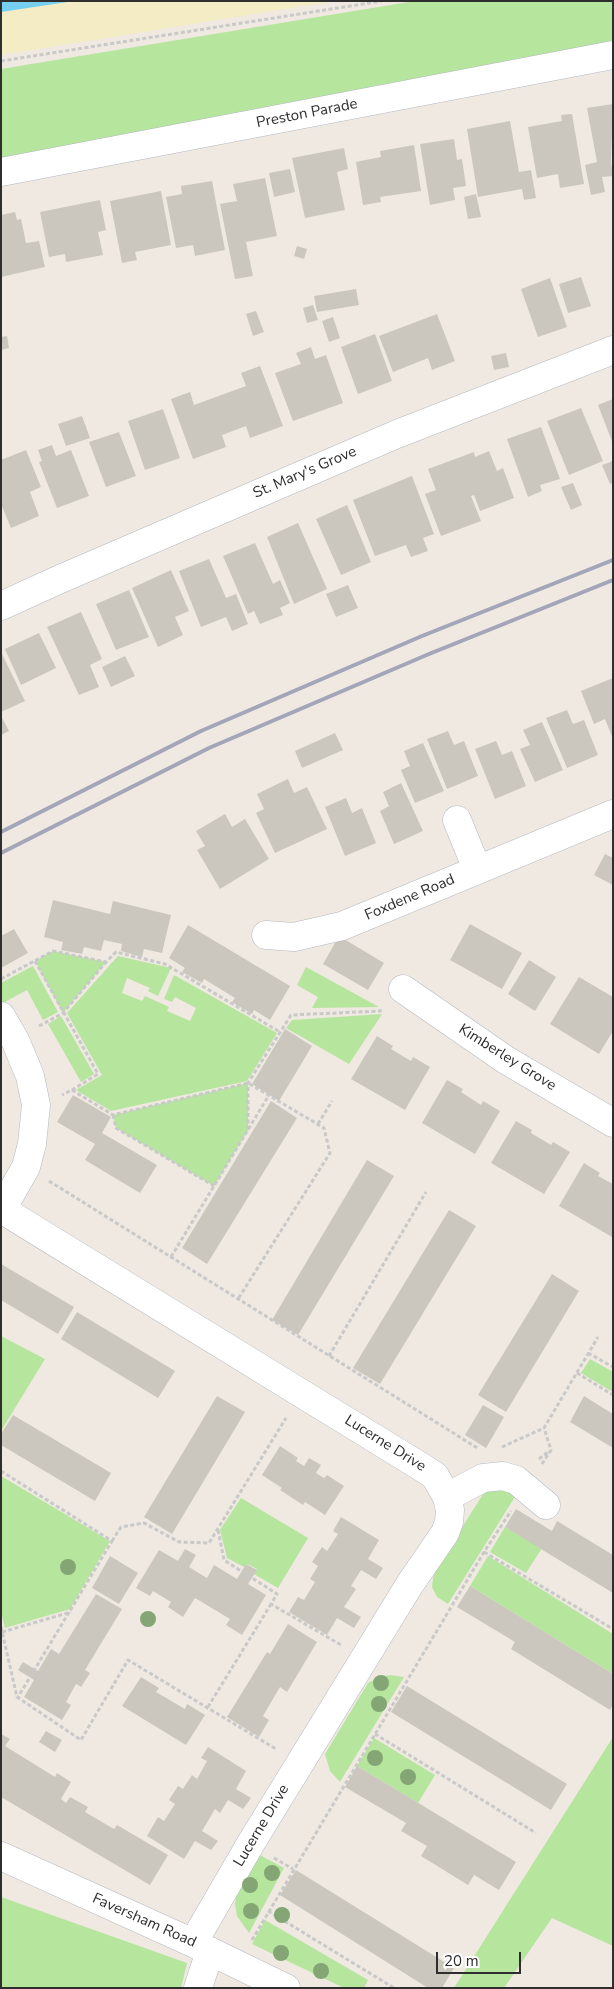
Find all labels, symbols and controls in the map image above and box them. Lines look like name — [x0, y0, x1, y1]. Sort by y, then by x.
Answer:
street label: Preston Parade — [255, 95, 359, 133]
street label: St. Mary's Grove — [251, 443, 359, 503]
street label: Foxdene Road — [362, 871, 458, 925]
street label: Kimberley Grove — [455, 1021, 559, 1095]
street label: Lucerne Drive — [341, 1412, 429, 1476]
street label: Lucerne Drive — [230, 1782, 294, 1870]
street label: Faversham Road — [89, 1890, 199, 1952]
scale bar — [439, 1942, 524, 1974]
text: 20 m — [444, 1951, 479, 1971]

